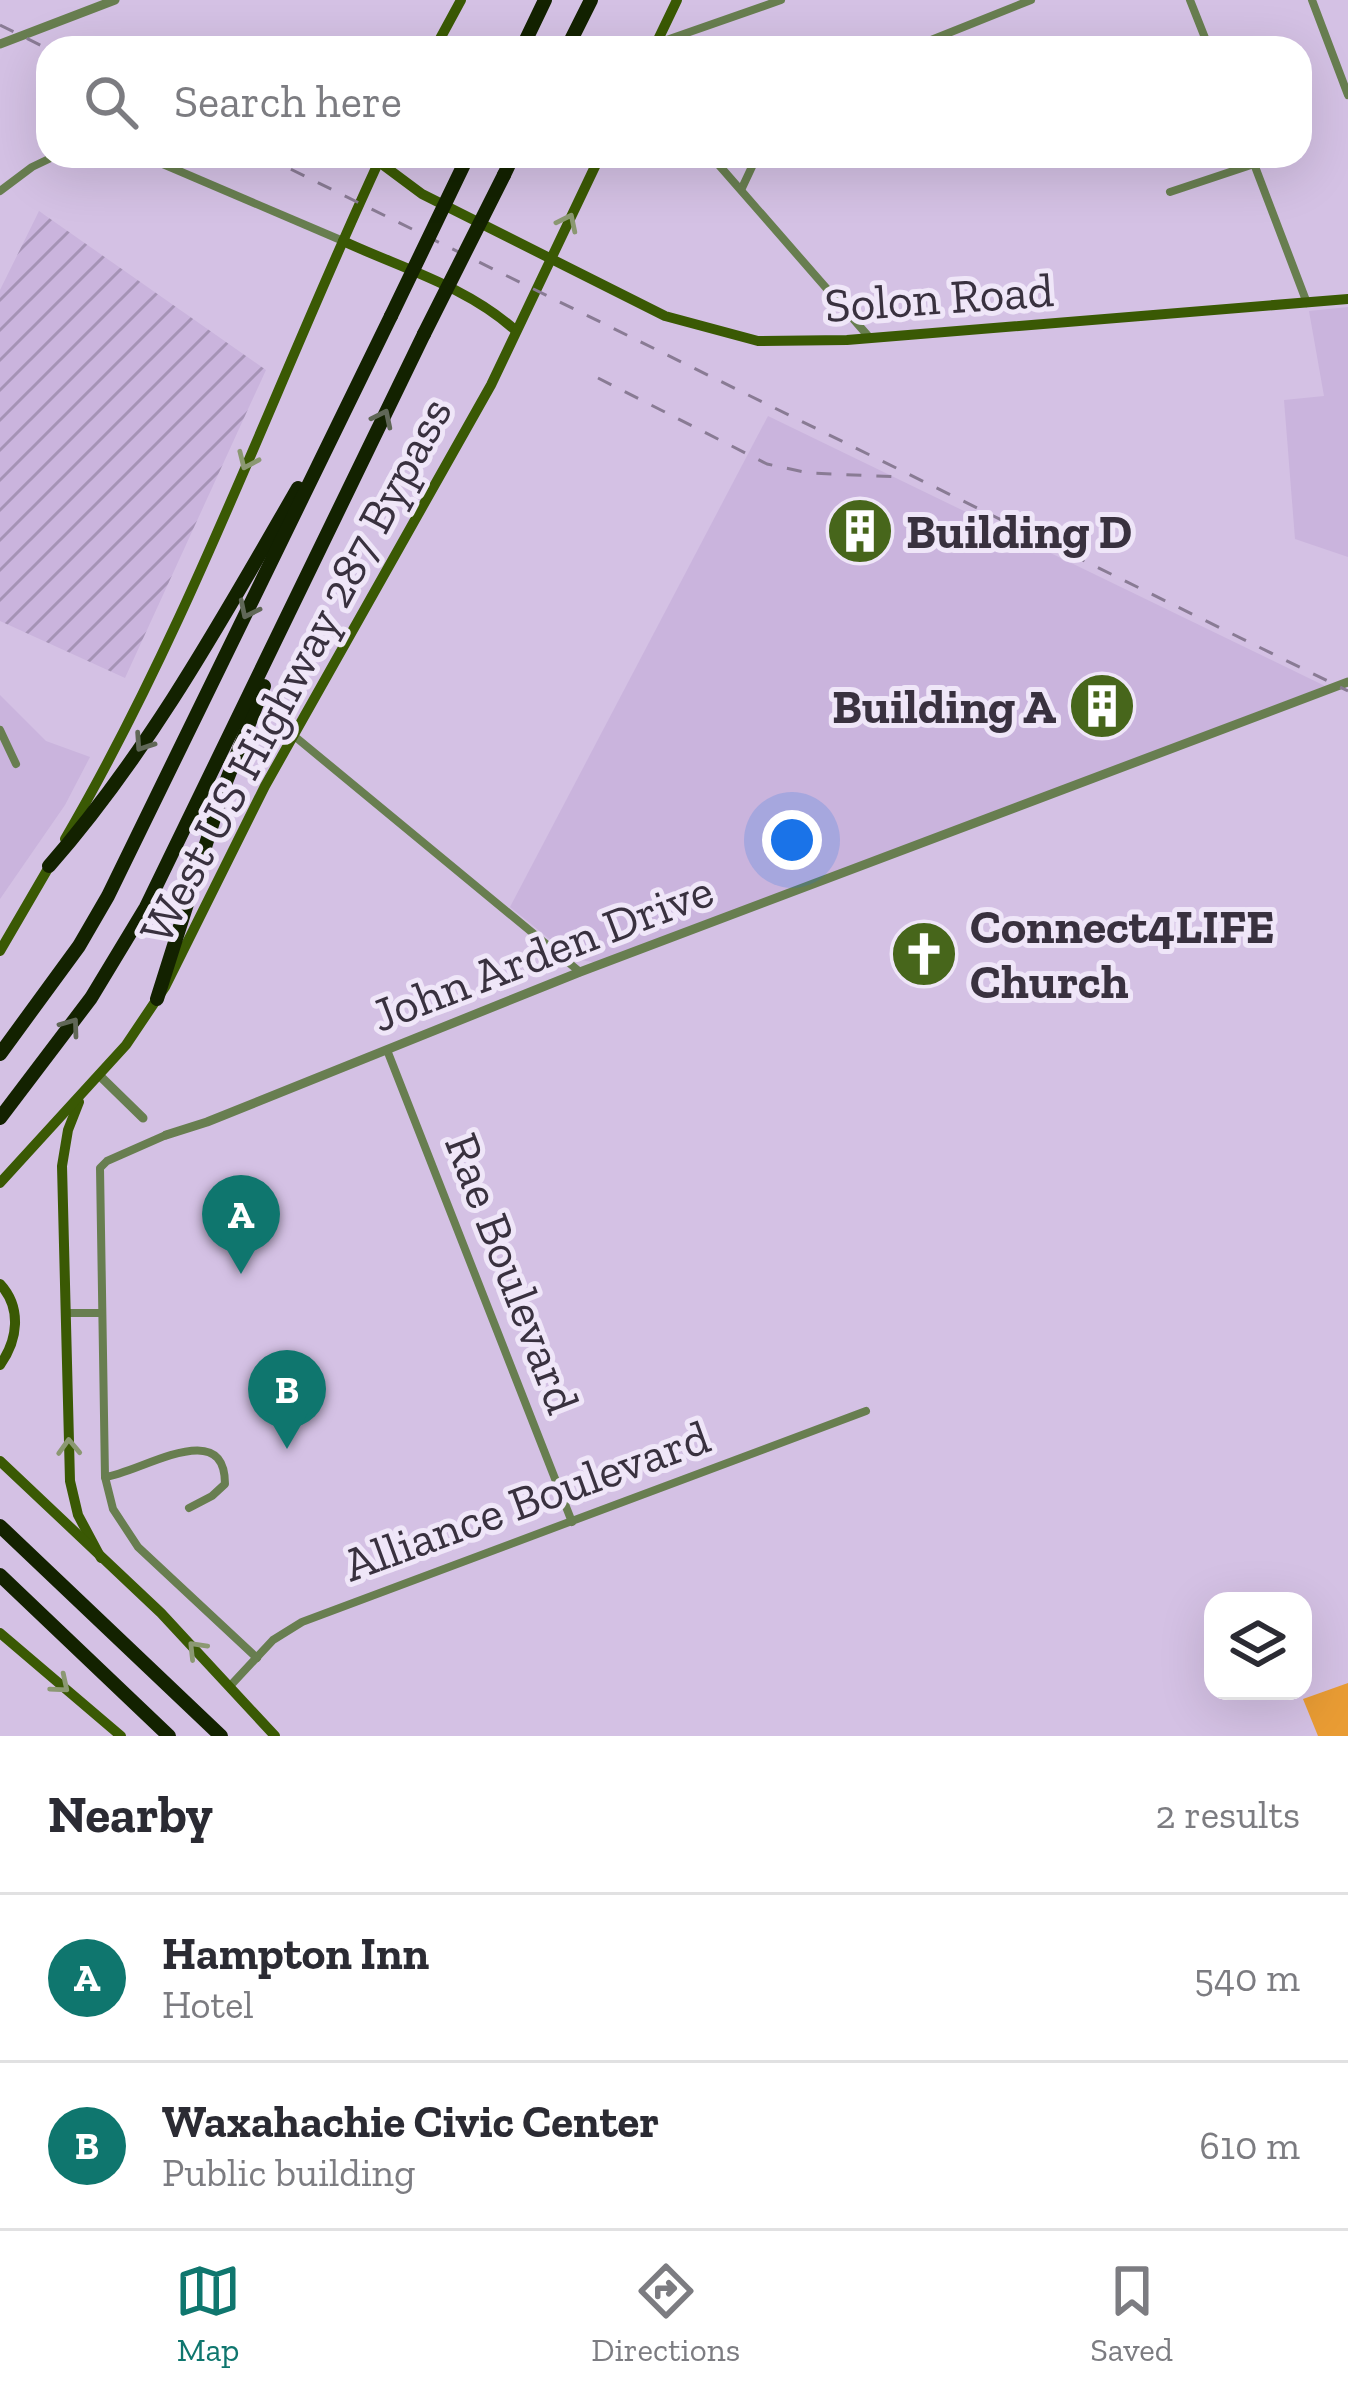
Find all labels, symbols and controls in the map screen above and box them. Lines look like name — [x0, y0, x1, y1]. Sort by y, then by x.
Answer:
search box — [36, 36, 1312, 168]
icon: search — [78, 69, 144, 135]
text: Search here — [174, 75, 402, 129]
one-way arrow — [554, 213, 577, 234]
street label: Solon Road — [823, 261, 1055, 334]
street label: West US Highway 287 Bypass — [127, 388, 464, 953]
one-way arrow — [369, 409, 393, 430]
one-way arrow — [238, 449, 262, 471]
building icon: Building D — [825, 496, 895, 566]
place label: Building D — [906, 503, 1132, 560]
one-way arrow — [239, 598, 262, 619]
building icon: Building A — [1067, 671, 1137, 741]
place label: Building A — [832, 678, 1056, 735]
one-way arrow — [136, 729, 158, 751]
your location — [762, 810, 822, 870]
street label: John Arden Drive — [364, 861, 721, 1044]
place label: Connect4LIFE Church — [970, 898, 1275, 1010]
church icon: Connect4LIFE Church — [889, 919, 959, 989]
one-way arrow — [57, 1018, 79, 1039]
street label: Rae Boulevard — [433, 1125, 592, 1421]
pin: A — [202, 1175, 280, 1274]
pin: B — [248, 1350, 326, 1449]
street label: Alliance Boulevard — [335, 1408, 717, 1593]
one-way arrow — [56, 1437, 82, 1456]
map controls — [1204, 1592, 1312, 1700]
button: layers — [1204, 1592, 1312, 1700]
one-way arrow — [189, 1641, 211, 1663]
one-way arrow — [47, 1670, 69, 1692]
text: Nearby — [48, 1784, 213, 1845]
text: 2 results — [1155, 1791, 1300, 1838]
text: Hampton Inn — [162, 1927, 429, 1981]
text: A — [74, 1954, 100, 2001]
text: 540 m — [1194, 1954, 1300, 2001]
text: Hotel — [162, 1981, 254, 2028]
text: Waxahachie Civic Center — [162, 2095, 659, 2149]
text: B — [75, 2122, 99, 2169]
text: 610 m — [1199, 2122, 1300, 2169]
text: Public building — [162, 2149, 415, 2196]
tab: Map — [175, 2258, 241, 2369]
tab: Directions — [591, 2258, 740, 2369]
tab: Saved — [1090, 2258, 1173, 2369]

